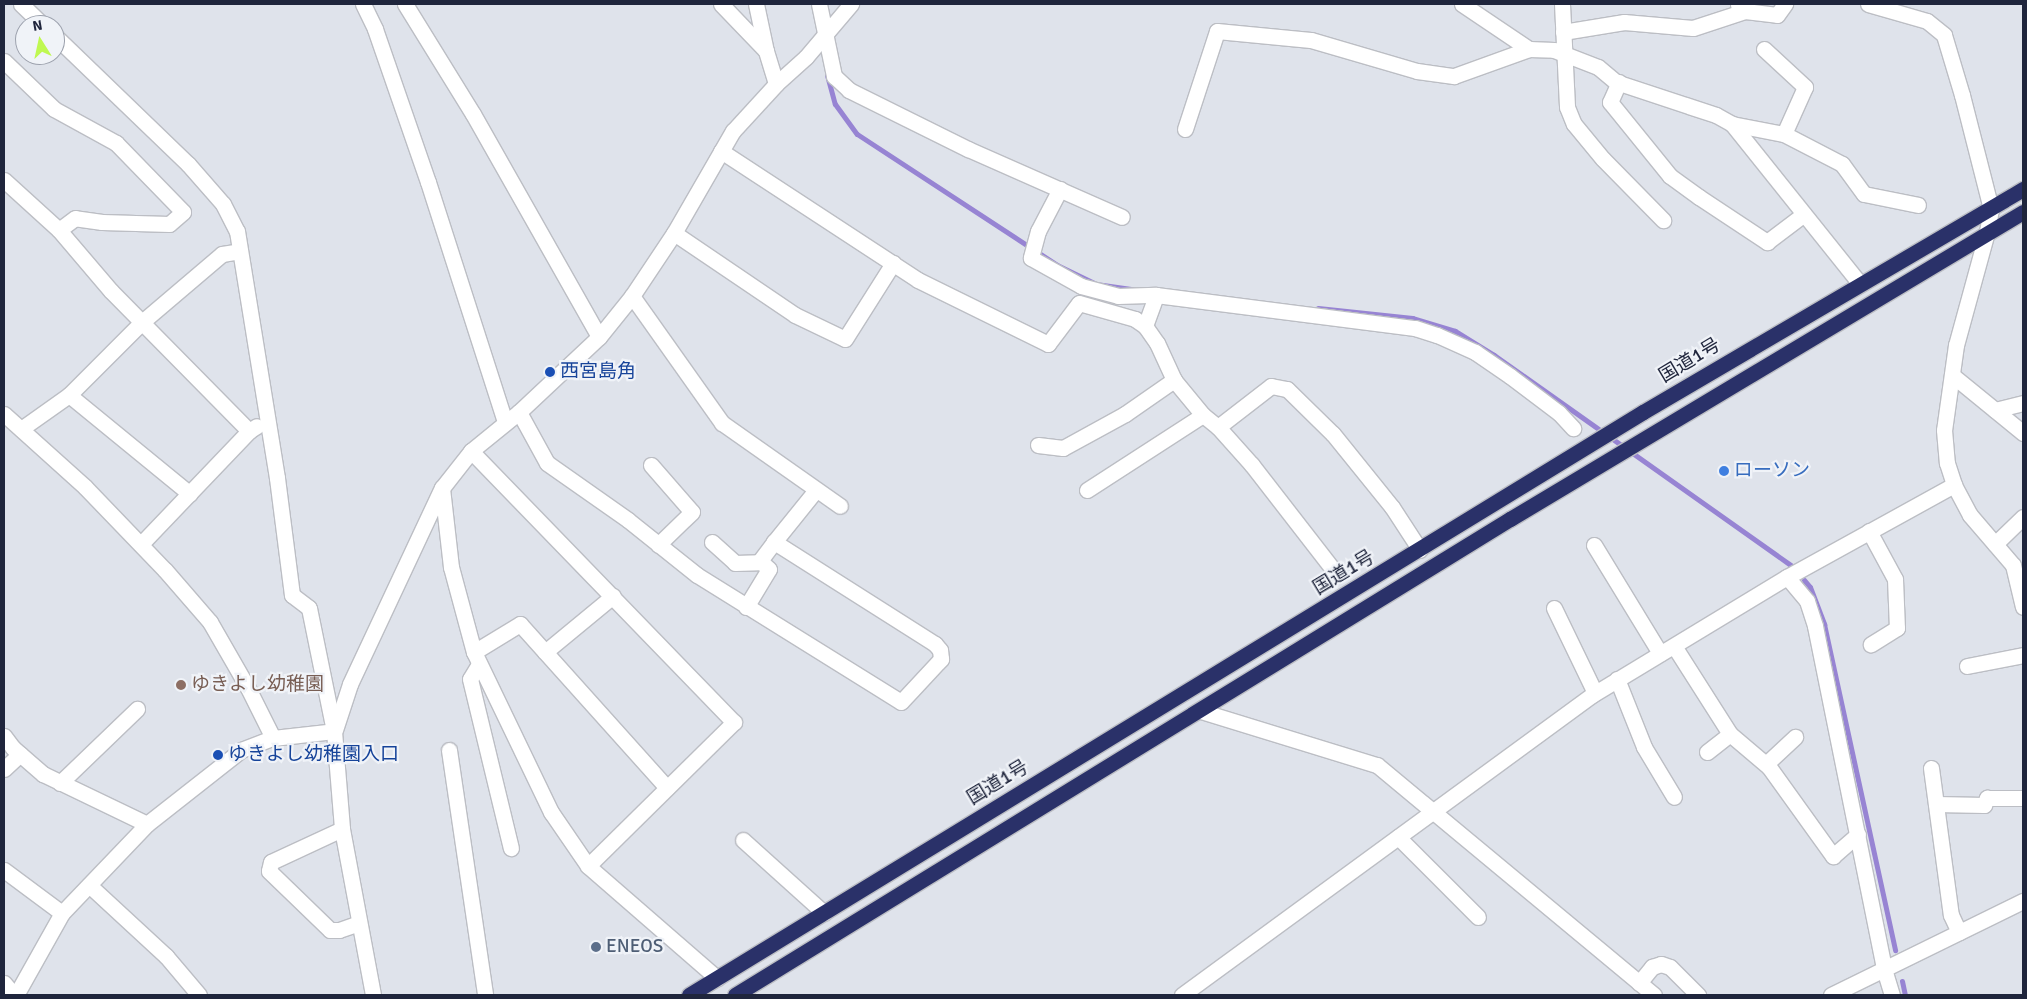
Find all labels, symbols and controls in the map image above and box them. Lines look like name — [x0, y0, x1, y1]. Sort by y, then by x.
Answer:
north arrow — [15, 15, 65, 65]
text: N — [31, 17, 44, 35]
street label: 国道1号 — [1655, 334, 1725, 388]
place label: 西宮島角 — [560, 361, 636, 383]
marker: 西宮島角 — [544, 366, 556, 378]
place label: ローソン — [1734, 460, 1810, 482]
marker: ローソン — [1718, 465, 1730, 477]
street label: 国道1号 — [1309, 546, 1379, 600]
place label: ゆきよし幼稚園 — [191, 674, 324, 696]
marker: ゆきよし幼稚園 — [175, 679, 187, 691]
place label: ゆきよし幼稚園入口 — [228, 744, 399, 766]
marker: ゆきよし幼稚園入口 — [212, 749, 224, 761]
street label: 国道1号 — [963, 756, 1033, 810]
place label: ENEOS — [606, 936, 663, 958]
marker: ENEOS — [590, 941, 602, 953]

